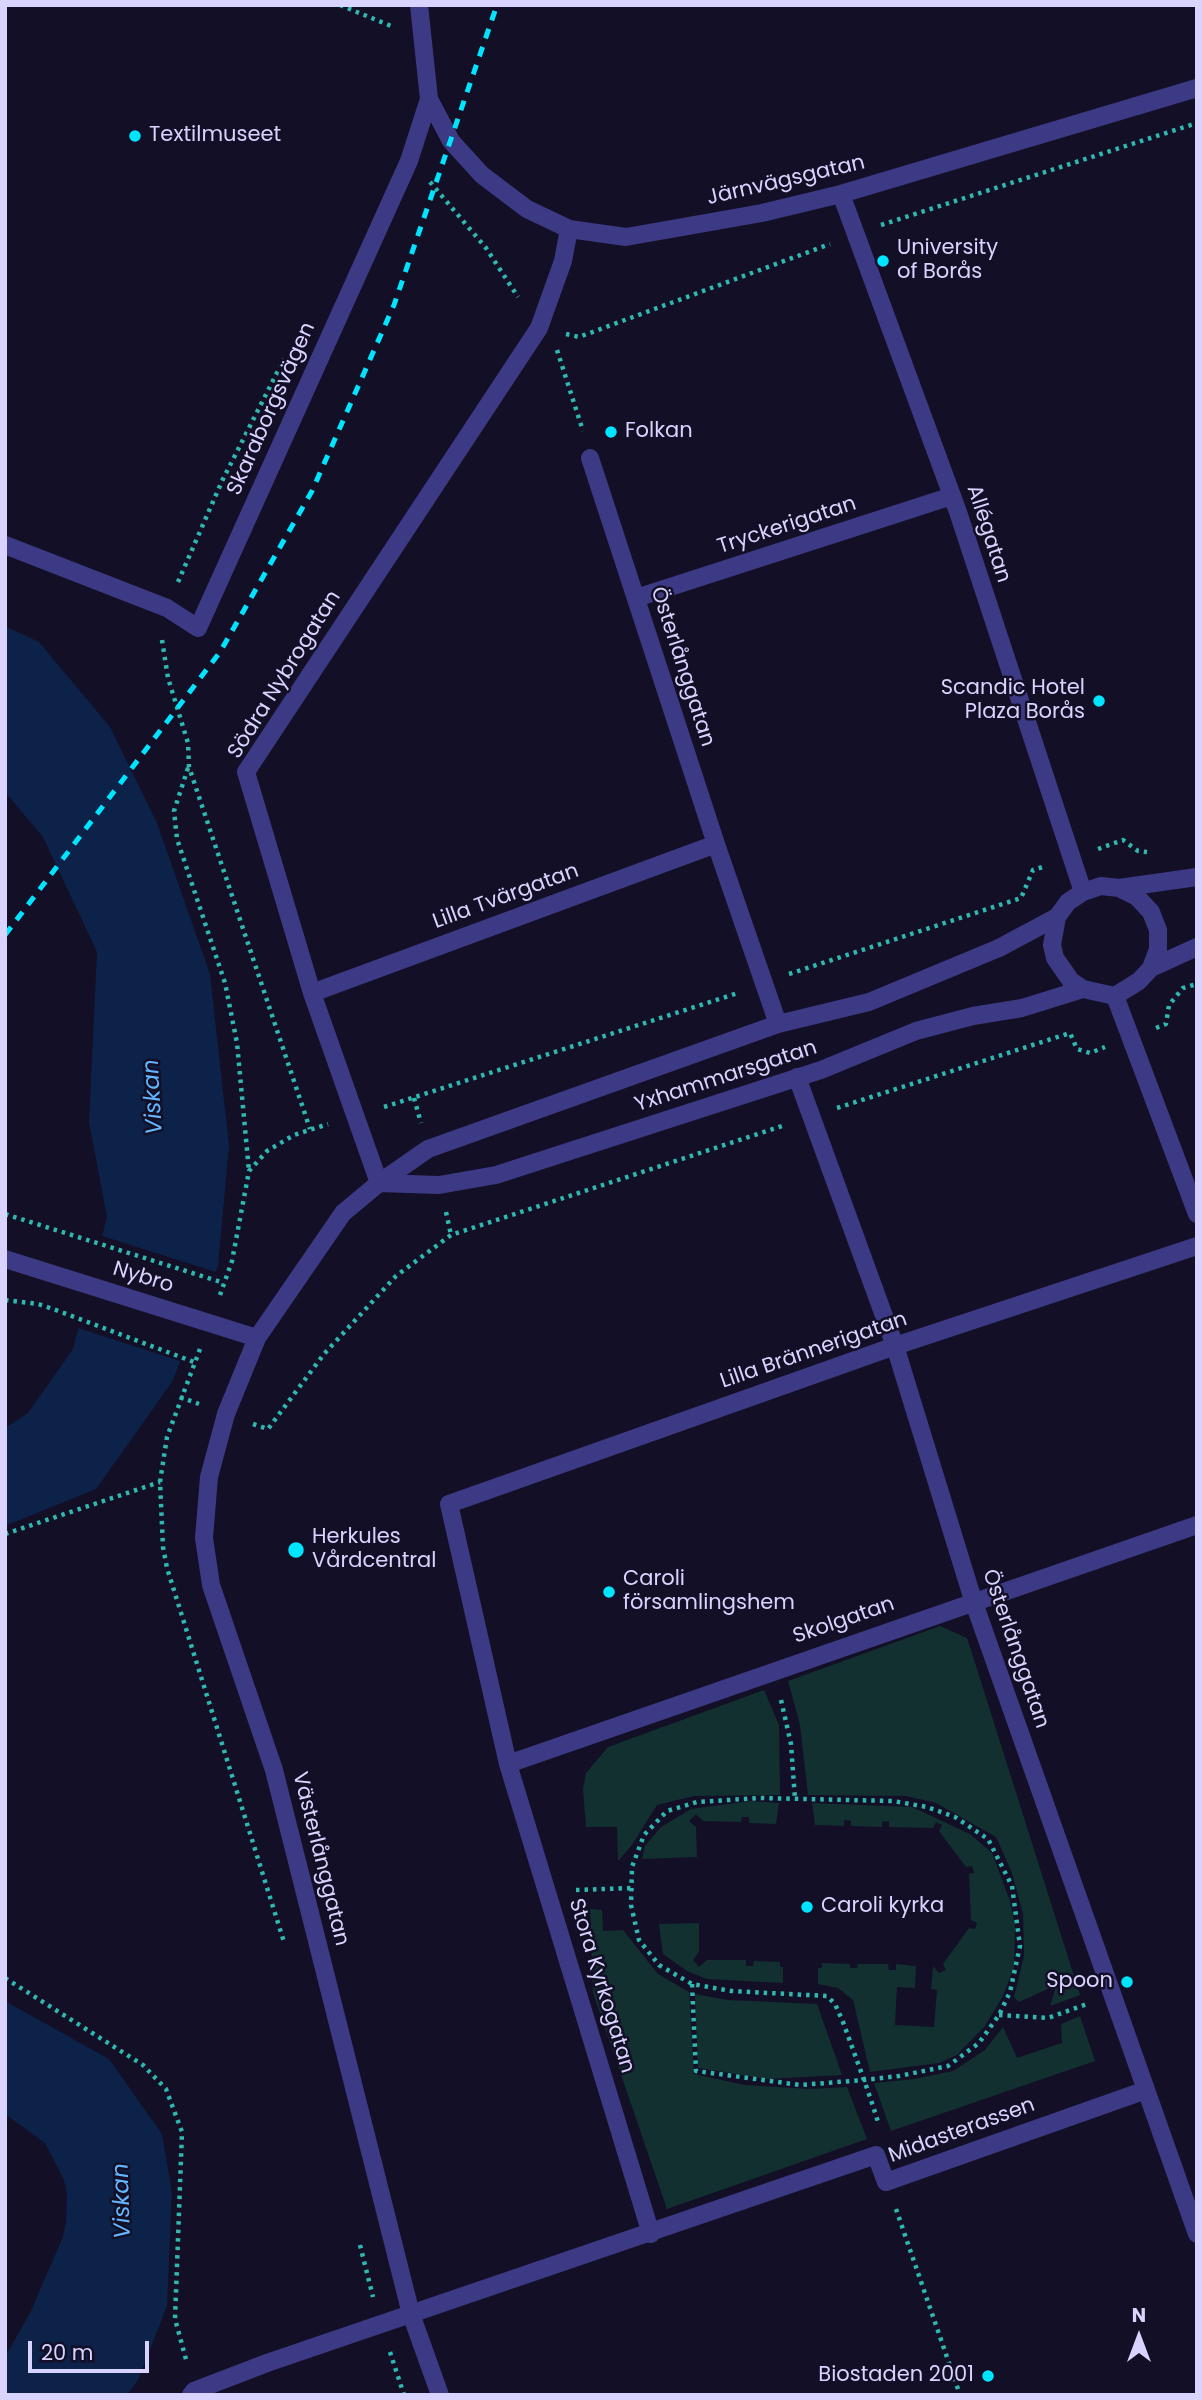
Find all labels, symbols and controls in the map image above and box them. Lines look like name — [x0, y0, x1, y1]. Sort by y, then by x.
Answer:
place label: Textilmuseet — [149, 123, 281, 149]
marker: Textilmuseet — [127, 128, 143, 144]
street label: Järnvägsgatan — [705, 151, 867, 211]
place label: University of Borås — [897, 236, 998, 286]
marker: University of Borås — [875, 253, 891, 269]
street label: Skaraborgsvägen — [223, 319, 321, 499]
place label: Folkan — [625, 419, 693, 445]
marker: Folkan — [603, 424, 619, 440]
street label: Allégatan — [960, 482, 1016, 586]
street label: Tryckerigatan — [715, 492, 859, 560]
street label: Österlånggatan — [644, 584, 720, 750]
street label: Södra Nybrogatan — [223, 586, 347, 764]
place label: Scandic Hotel Plaza Borås — [941, 676, 1085, 726]
marker: Scandic Hotel Plaza Borås — [1091, 693, 1107, 709]
street label: Lilla Tvärgatan — [430, 859, 582, 935]
street label: Yxhammarsgatan — [632, 1036, 820, 1118]
water label: Viskan — [138, 1059, 170, 1135]
street label: Nybro — [110, 1257, 176, 1299]
street label: Lilla Brännerigatan — [717, 1307, 911, 1395]
place label: Herkules Vårdcentral — [312, 1525, 436, 1575]
marker: Herkules Vårdcentral — [286, 1540, 306, 1560]
street label: Österlånggatan — [976, 1566, 1054, 1732]
place label: Caroli församlingshem — [623, 1567, 795, 1617]
marker: Caroli församlingshem — [601, 1584, 617, 1600]
street label: Skolgatan — [790, 1592, 898, 1650]
street label: Västerlånggatan — [286, 1769, 354, 1949]
place label: Caroli kyrka — [821, 1894, 944, 1920]
street label: Stora Kyrkogatan — [562, 1896, 640, 2076]
marker: Caroli kyrka — [799, 1899, 815, 1915]
place label: Spoon — [1046, 1969, 1113, 1995]
marker: Spoon — [1119, 1974, 1135, 1990]
street label: Midasterassen — [885, 2093, 1039, 2169]
water label: Viskan — [108, 2163, 138, 2239]
north arrow — [1104, 2302, 1174, 2372]
text: N — [1132, 2302, 1146, 2329]
scale bar — [32, 2326, 152, 2370]
text: 20 m — [41, 2338, 94, 2367]
place label: Biostaden 2001 — [818, 2363, 974, 2389]
marker: Biostaden 2001 — [980, 2368, 996, 2384]

